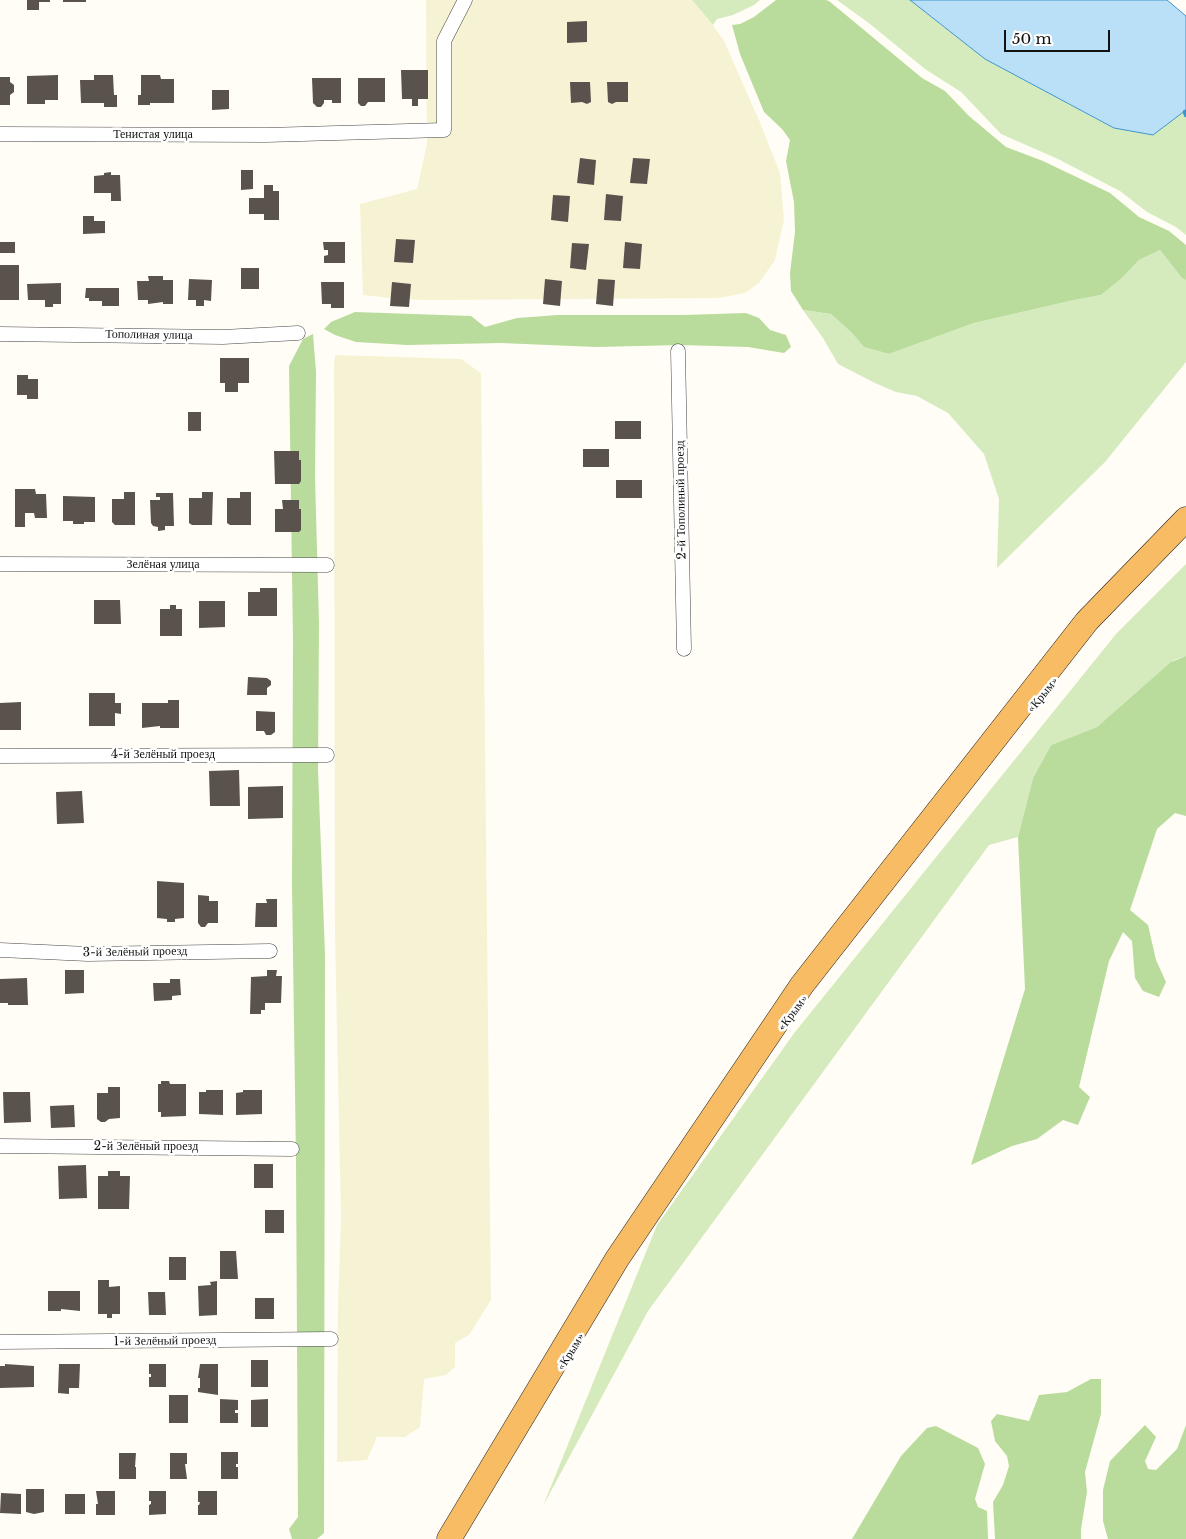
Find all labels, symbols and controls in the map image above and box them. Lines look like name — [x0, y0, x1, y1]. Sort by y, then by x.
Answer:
scale bar — [1006, 20, 1112, 52]
text: 50 m — [1012, 29, 1052, 48]
street label: Тенистая улица — [113, 128, 193, 142]
street label: Тополиная улица — [105, 327, 193, 343]
street label: 2-й Тополиный проезд — [673, 440, 689, 560]
street label: Зелёная улица — [127, 558, 199, 572]
street label: «Крым» — [1024, 674, 1062, 716]
street label: 4-й Зелёный проезд — [111, 748, 215, 762]
street label: 3-й Зелёный проезд — [83, 944, 187, 960]
street label: «Крым» — [775, 992, 811, 1034]
street label: 2-й Зелёный проезд — [94, 1140, 198, 1154]
street label: «Крым» — [554, 1331, 588, 1373]
street label: 1-й Зелёный проезд — [114, 1333, 216, 1349]

